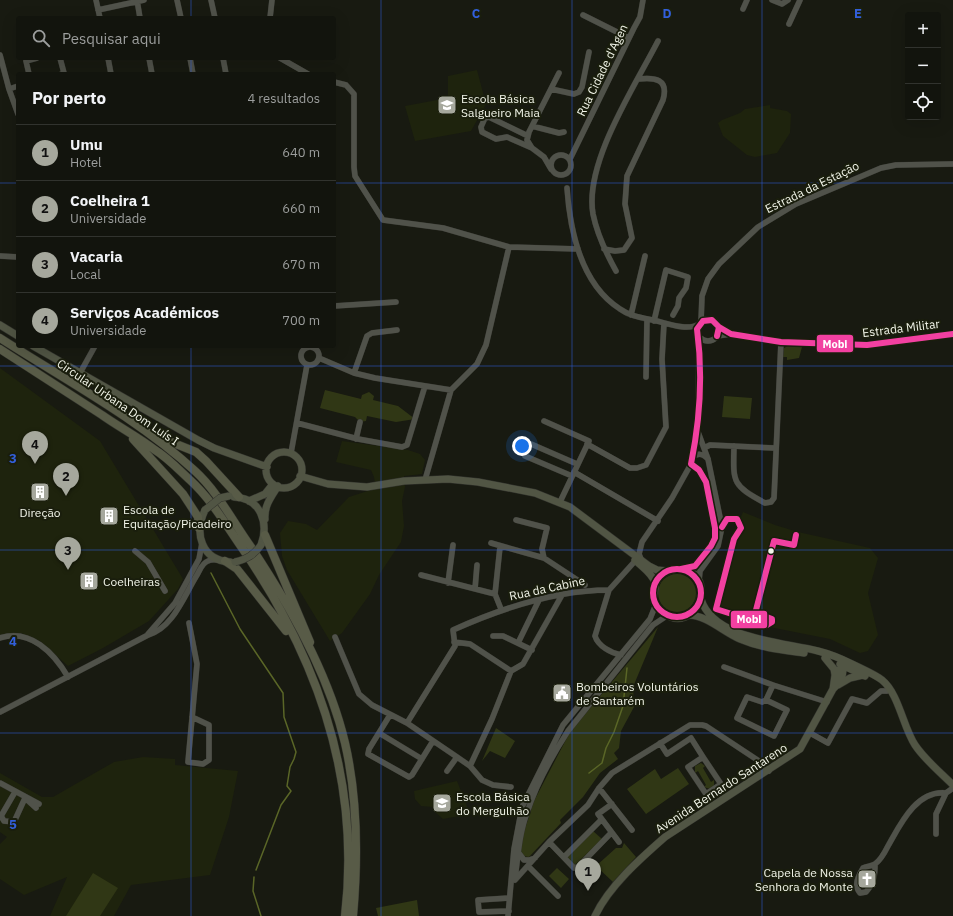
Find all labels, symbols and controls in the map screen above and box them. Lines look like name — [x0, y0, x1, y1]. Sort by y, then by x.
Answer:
text: C — [472, 5, 481, 22]
text: D — [662, 5, 672, 22]
text: E — [854, 5, 862, 22]
map controls — [905, 12, 941, 120]
button: + — [905, 12, 941, 48]
search box — [16, 16, 336, 60]
street label: Rua Cidade d'Agen — [573, 22, 631, 118]
icon: search — [30, 27, 52, 49]
text: Pesquisar aqui — [62, 29, 161, 48]
button: − — [905, 48, 941, 84]
button: locate — [905, 84, 941, 120]
text: Por perto — [32, 87, 106, 109]
text: 4 resultados — [247, 90, 320, 107]
place label: Escola Básica Salgueiro Maia — [461, 91, 540, 120]
school or university icon: Escola Básica Salgueiro Maia — [436, 94, 458, 116]
text: Umu — [70, 135, 103, 154]
text: 1 — [41, 144, 49, 161]
text: 640 m — [282, 144, 320, 161]
text: Hotel — [70, 154, 102, 171]
street label: Estrada da Estação — [763, 158, 862, 216]
text: Coelheira 1 — [70, 191, 150, 210]
text: 2 — [41, 200, 49, 217]
text: 660 m — [282, 200, 320, 217]
text: Universidade — [70, 210, 146, 227]
text: Vacaria — [70, 247, 123, 266]
text: 3 — [41, 256, 49, 273]
text: 670 m — [282, 256, 320, 273]
text: Local — [70, 266, 101, 283]
text: Serviços Académicos — [70, 303, 219, 322]
text: 4 — [41, 312, 49, 329]
text: 700 m — [282, 312, 320, 329]
street label: Estrada Militar — [861, 316, 941, 340]
text: Universidade — [70, 322, 146, 339]
line badge: Mobi — [816, 334, 854, 353]
text: Mobi — [822, 337, 848, 351]
street label: Circular Urbana Dom Luís I — [54, 356, 182, 449]
pin: 4 — [22, 431, 48, 464]
your location — [512, 436, 532, 456]
text: 3 — [9, 450, 17, 467]
pin: 2 — [53, 463, 79, 496]
building icon: Direção — [29, 481, 51, 503]
place label: Escola de Equitação/Picadeiro — [123, 502, 232, 531]
place label: Direção — [19, 505, 61, 520]
building icon: Escola de Equitação/Picadeiro — [98, 505, 120, 527]
pin: 3 — [55, 537, 81, 570]
unlabelled marker — [766, 546, 776, 556]
building icon: Coelheiras — [78, 570, 100, 592]
street label: Rua da Cabine — [508, 573, 587, 603]
place label: Coelheiras — [103, 574, 160, 589]
line badge: Mobi — [730, 610, 768, 629]
text: Mobi — [736, 612, 762, 626]
text: 4 — [9, 633, 17, 650]
place label: Bombeiros Voluntários de Santarém — [576, 679, 699, 708]
public building icon: Bombeiros Voluntários de Santarém — [551, 682, 573, 704]
street label: Avenida Bernardo Santareno — [652, 740, 790, 836]
place label: Escola Básica do Mergulhão — [456, 789, 530, 818]
school or university icon: Escola Básica do Mergulhão — [431, 792, 453, 814]
text: 5 — [9, 816, 17, 833]
pin: 1 — [575, 858, 601, 891]
place label: Capela de Nossa Senhora do Monte — [755, 865, 854, 894]
church icon: Capela de Nossa Senhora do Monte — [856, 868, 878, 890]

